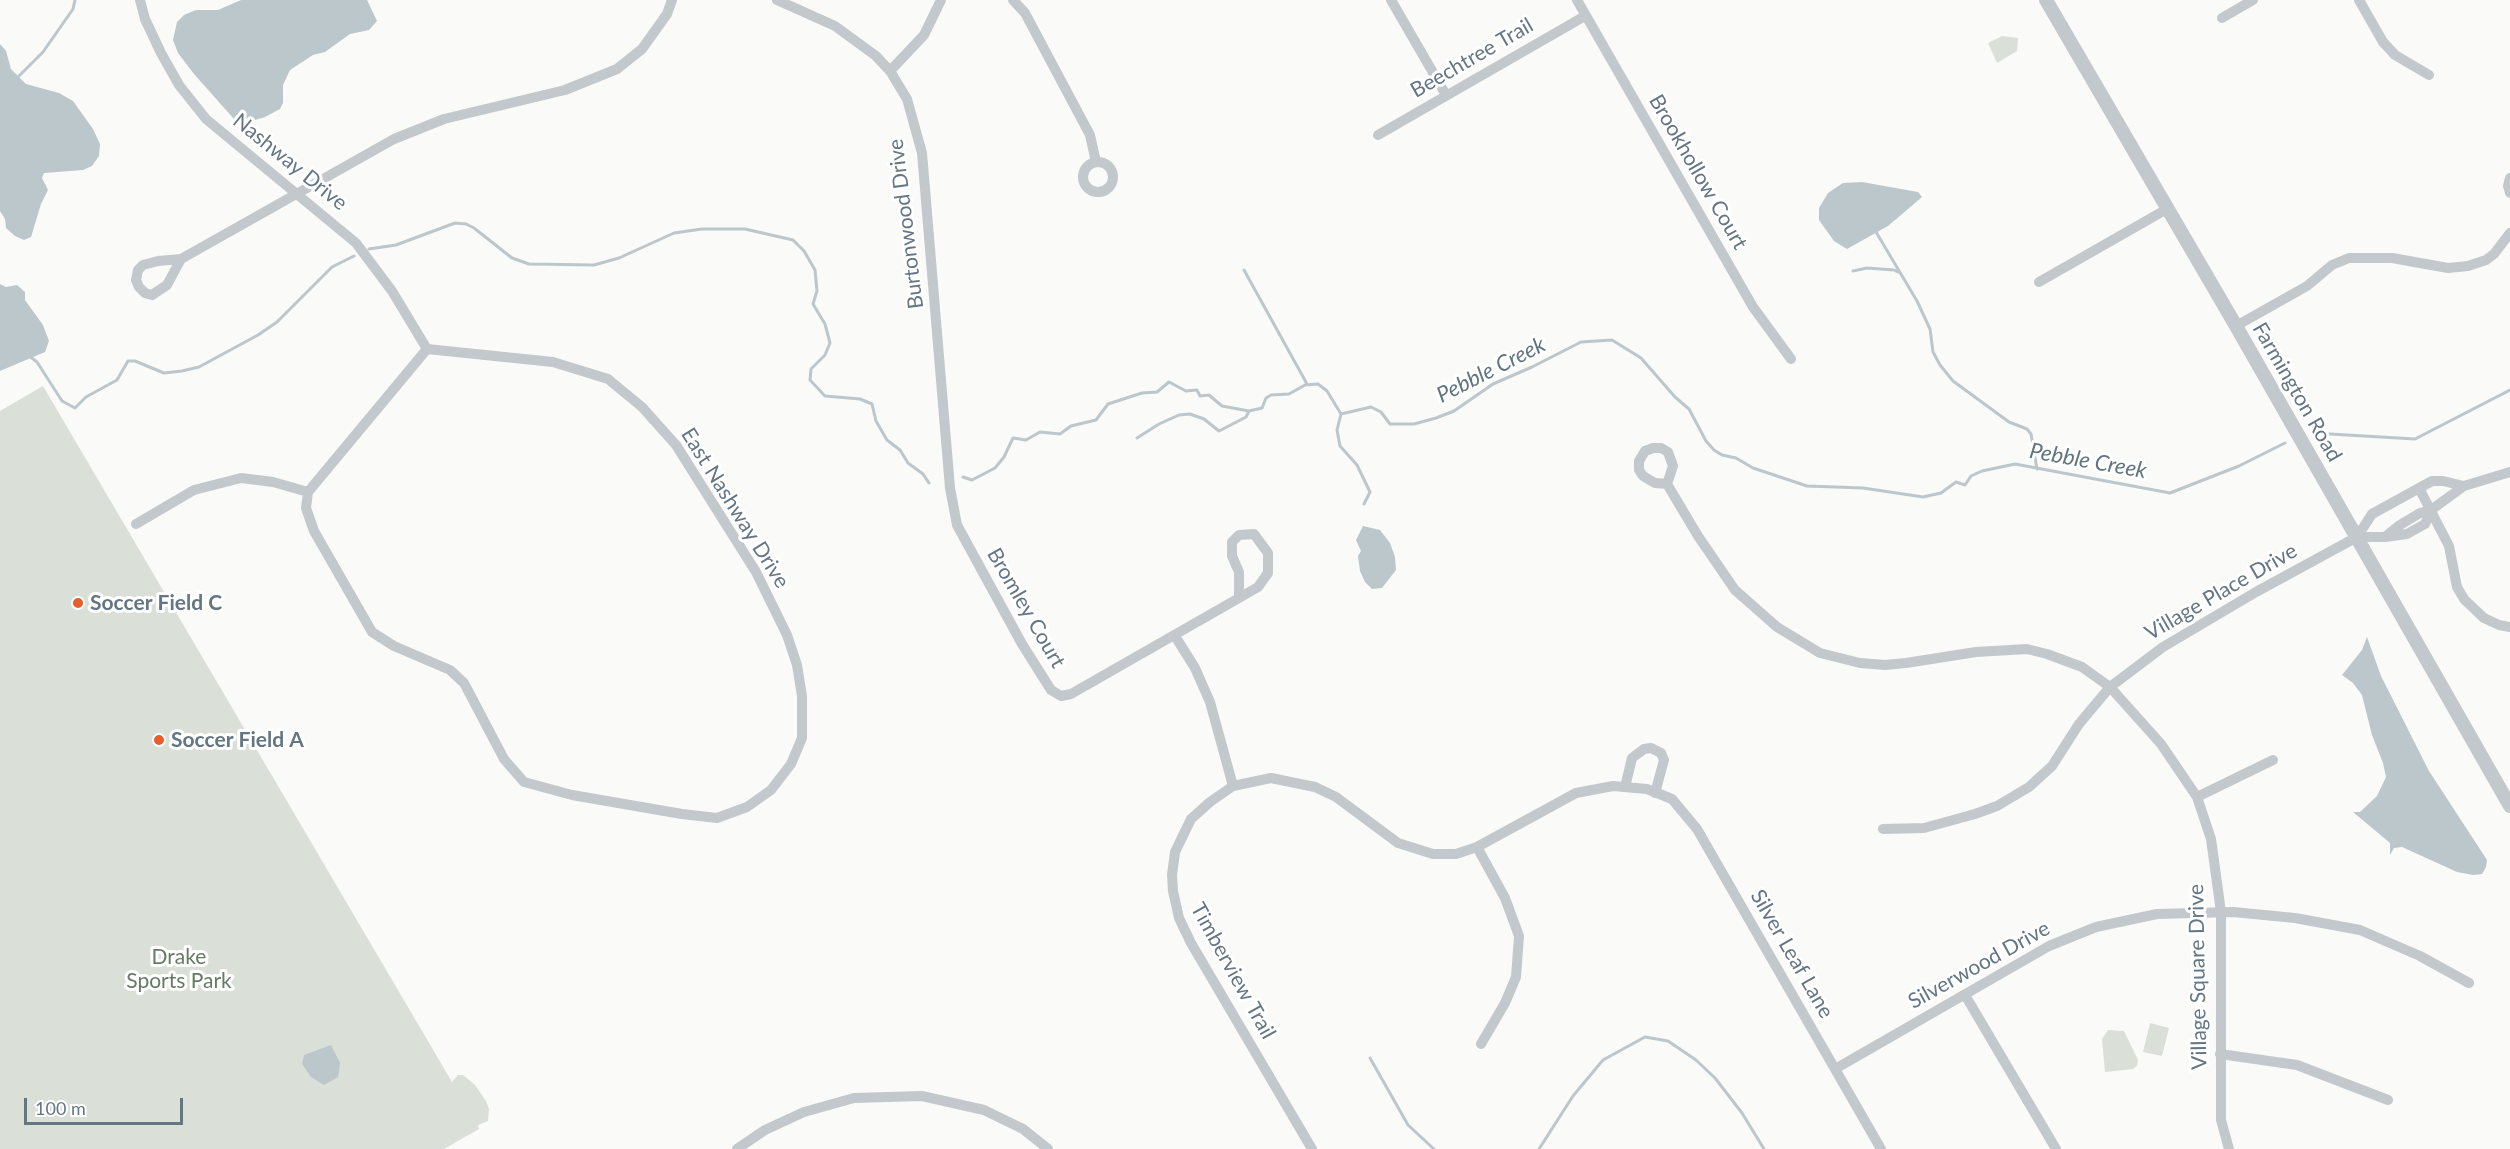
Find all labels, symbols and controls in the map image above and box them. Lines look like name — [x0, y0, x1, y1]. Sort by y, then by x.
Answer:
street label: Beechtree Trail — [1406, 13, 1538, 103]
street label: Brookhollow Court — [1643, 90, 1753, 254]
street label: Nashway Drive — [228, 108, 352, 216]
street label: Burtonwood Drive — [883, 138, 929, 310]
street label: Farmington Road — [2247, 318, 2347, 466]
water label: Pebble Creek — [1432, 331, 1550, 409]
street label: East Nashway Drive — [676, 423, 794, 593]
water label: Pebble Creek — [2027, 438, 2149, 484]
street label: Village Place Drive — [2141, 538, 2301, 646]
street label: Bromley Court — [982, 544, 1070, 672]
place label: Soccer Field C — [90, 590, 222, 616]
marker: Soccer Field C — [71, 596, 85, 610]
place label: Soccer Field A — [171, 727, 304, 753]
marker: Soccer Field A — [152, 733, 166, 747]
street label: Village Square Drive — [2184, 884, 2212, 1070]
street label: Silver Leaf Lane — [1745, 885, 1839, 1023]
street label: Timberview Trail — [1185, 898, 1281, 1044]
street label: Silverwood Drive — [1904, 916, 2054, 1014]
park label: Drake Sports Park — [126, 944, 232, 994]
scale bar — [27, 1086, 186, 1124]
text: 100 m — [35, 1097, 86, 1119]

